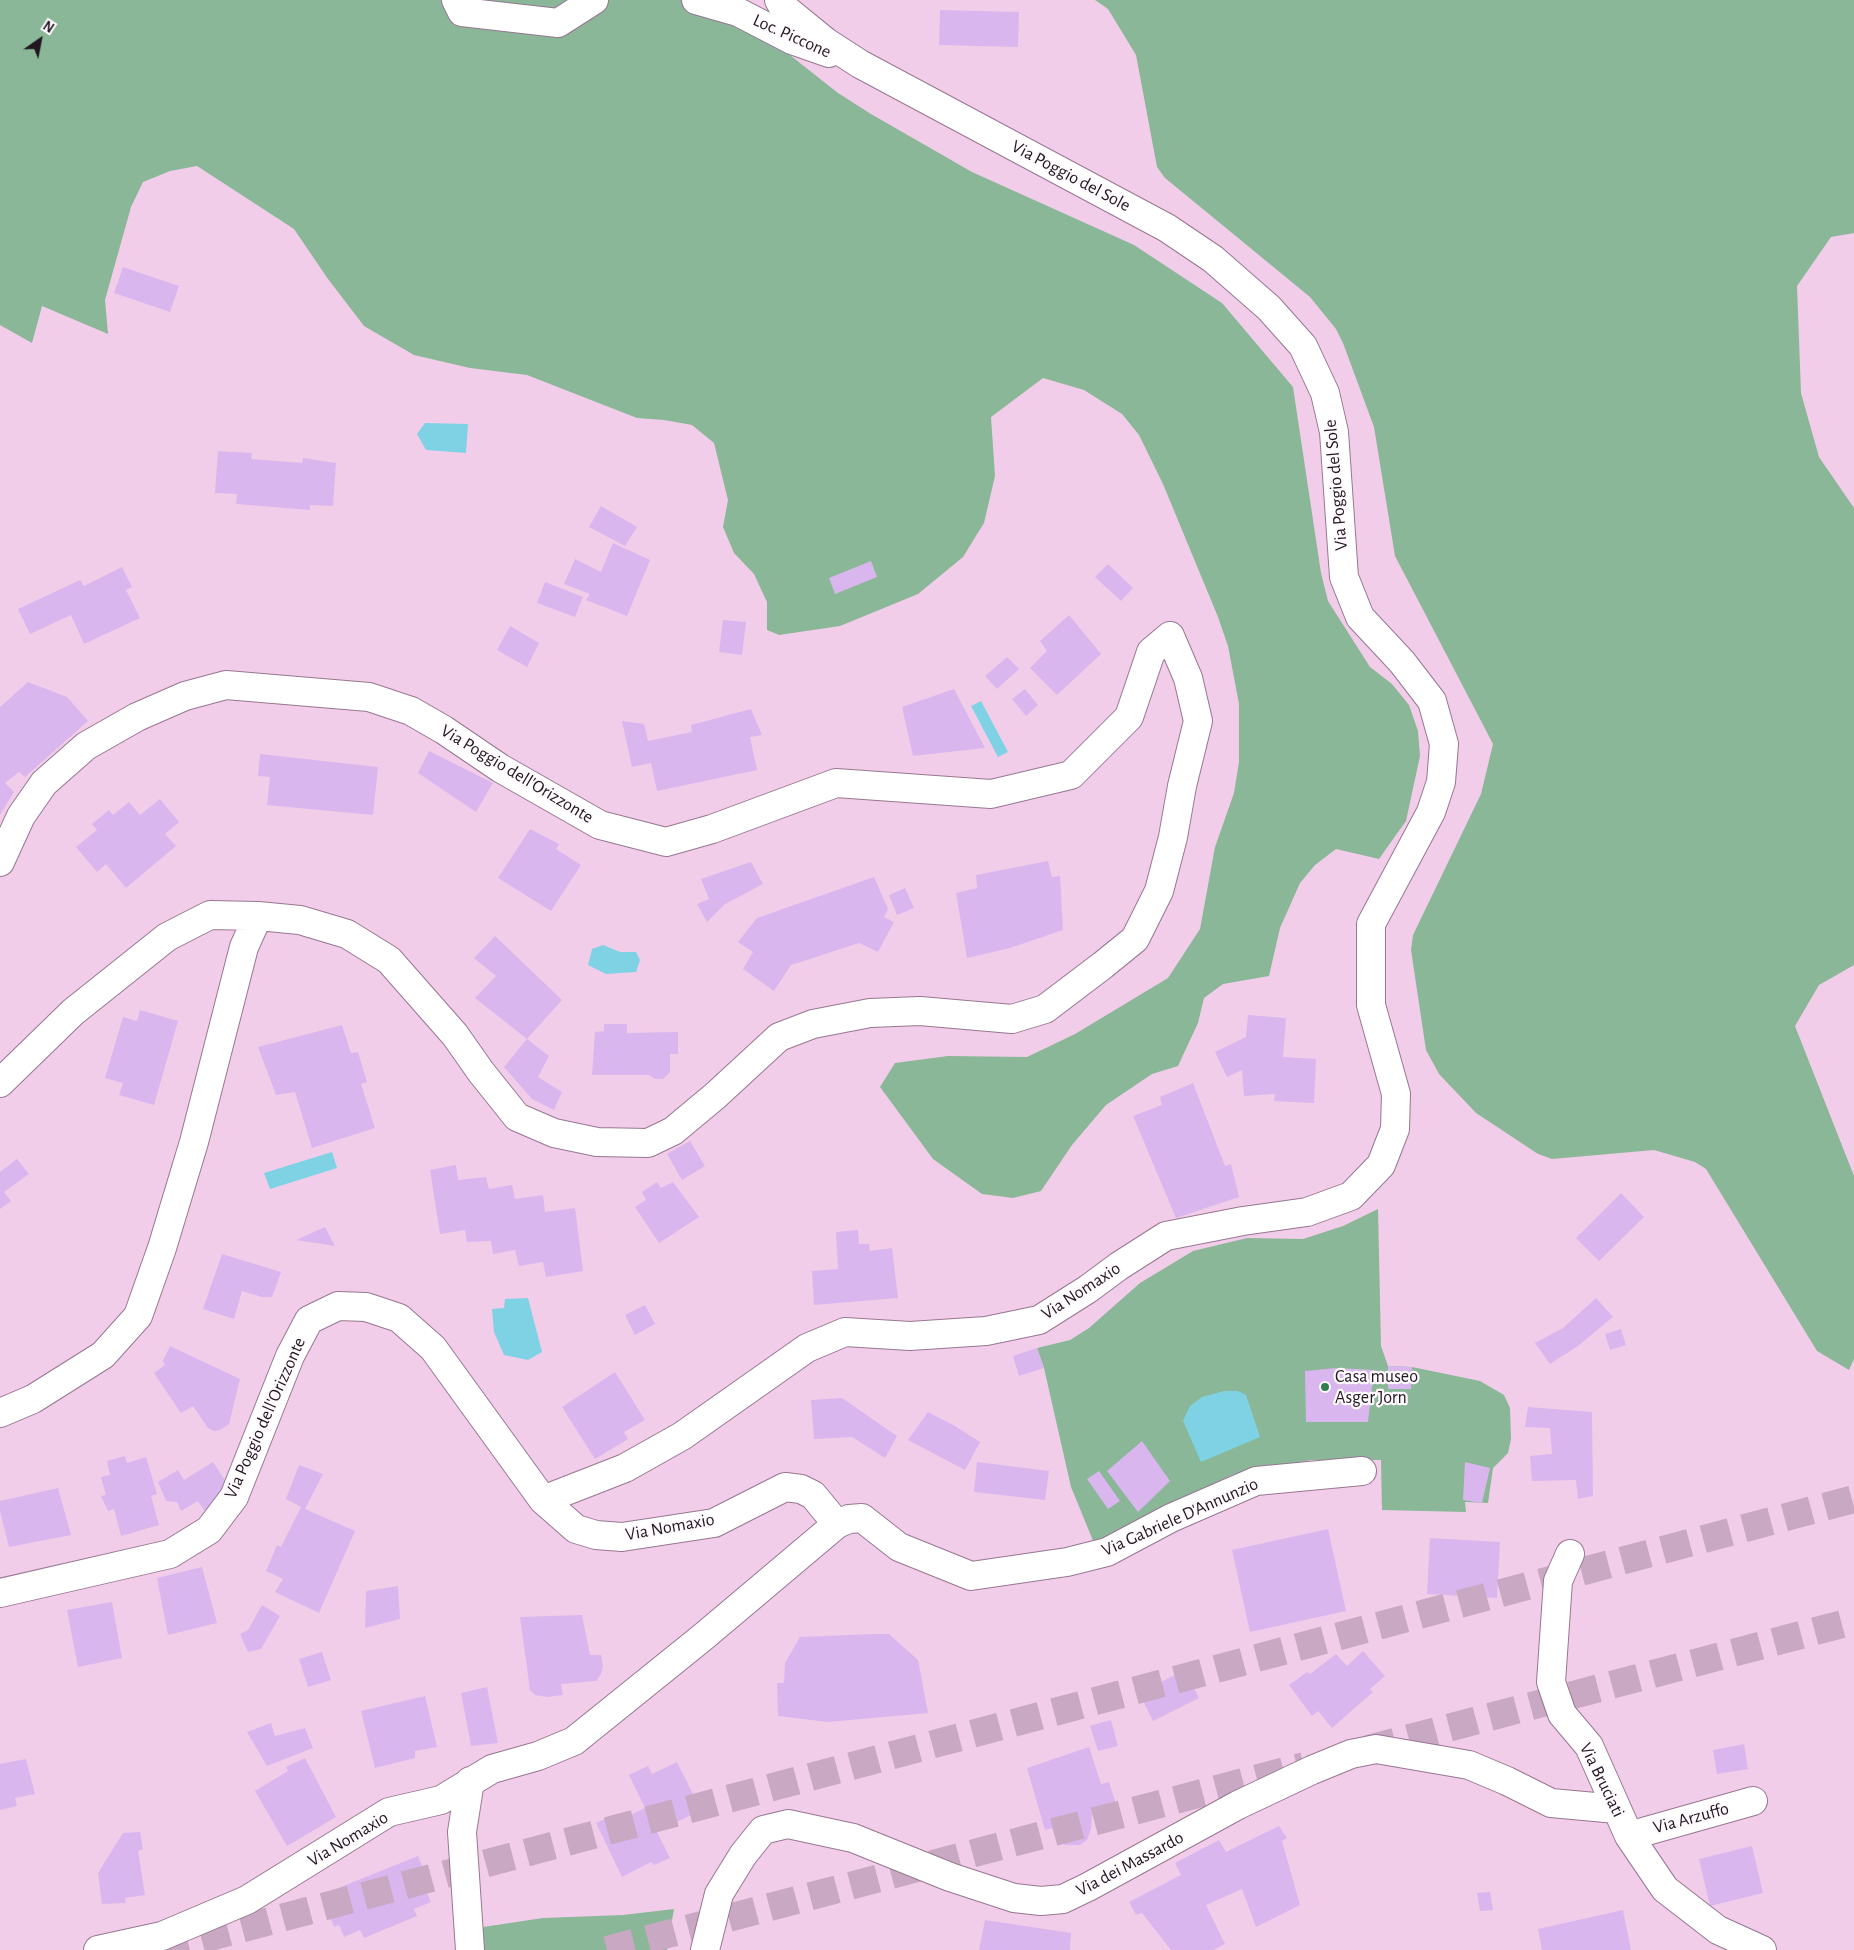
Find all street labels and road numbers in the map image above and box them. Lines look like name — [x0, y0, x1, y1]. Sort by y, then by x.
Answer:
street label: Loc. Piccone — [750, 9, 834, 63]
street label: Via Poggio del Sole — [1008, 136, 1134, 216]
street label: Via Poggio del Sole — [1320, 418, 1352, 552]
street label: Via Poggio dell'Orizzonte — [437, 720, 597, 828]
street label: Via Nomaxio — [1037, 1257, 1125, 1325]
street label: Via Poggio dell'Orizzonte — [220, 1334, 310, 1502]
street label: Via Gabriele D'Annunzio — [1099, 1473, 1261, 1561]
street label: Via Nomaxio — [624, 1509, 716, 1545]
street label: Via Bruciati — [1575, 1739, 1629, 1821]
street label: Via Arzuffo — [1651, 1798, 1731, 1838]
street label: Via Nomaxio — [304, 1807, 392, 1871]
street label: Via dei Massardo — [1073, 1827, 1187, 1901]

